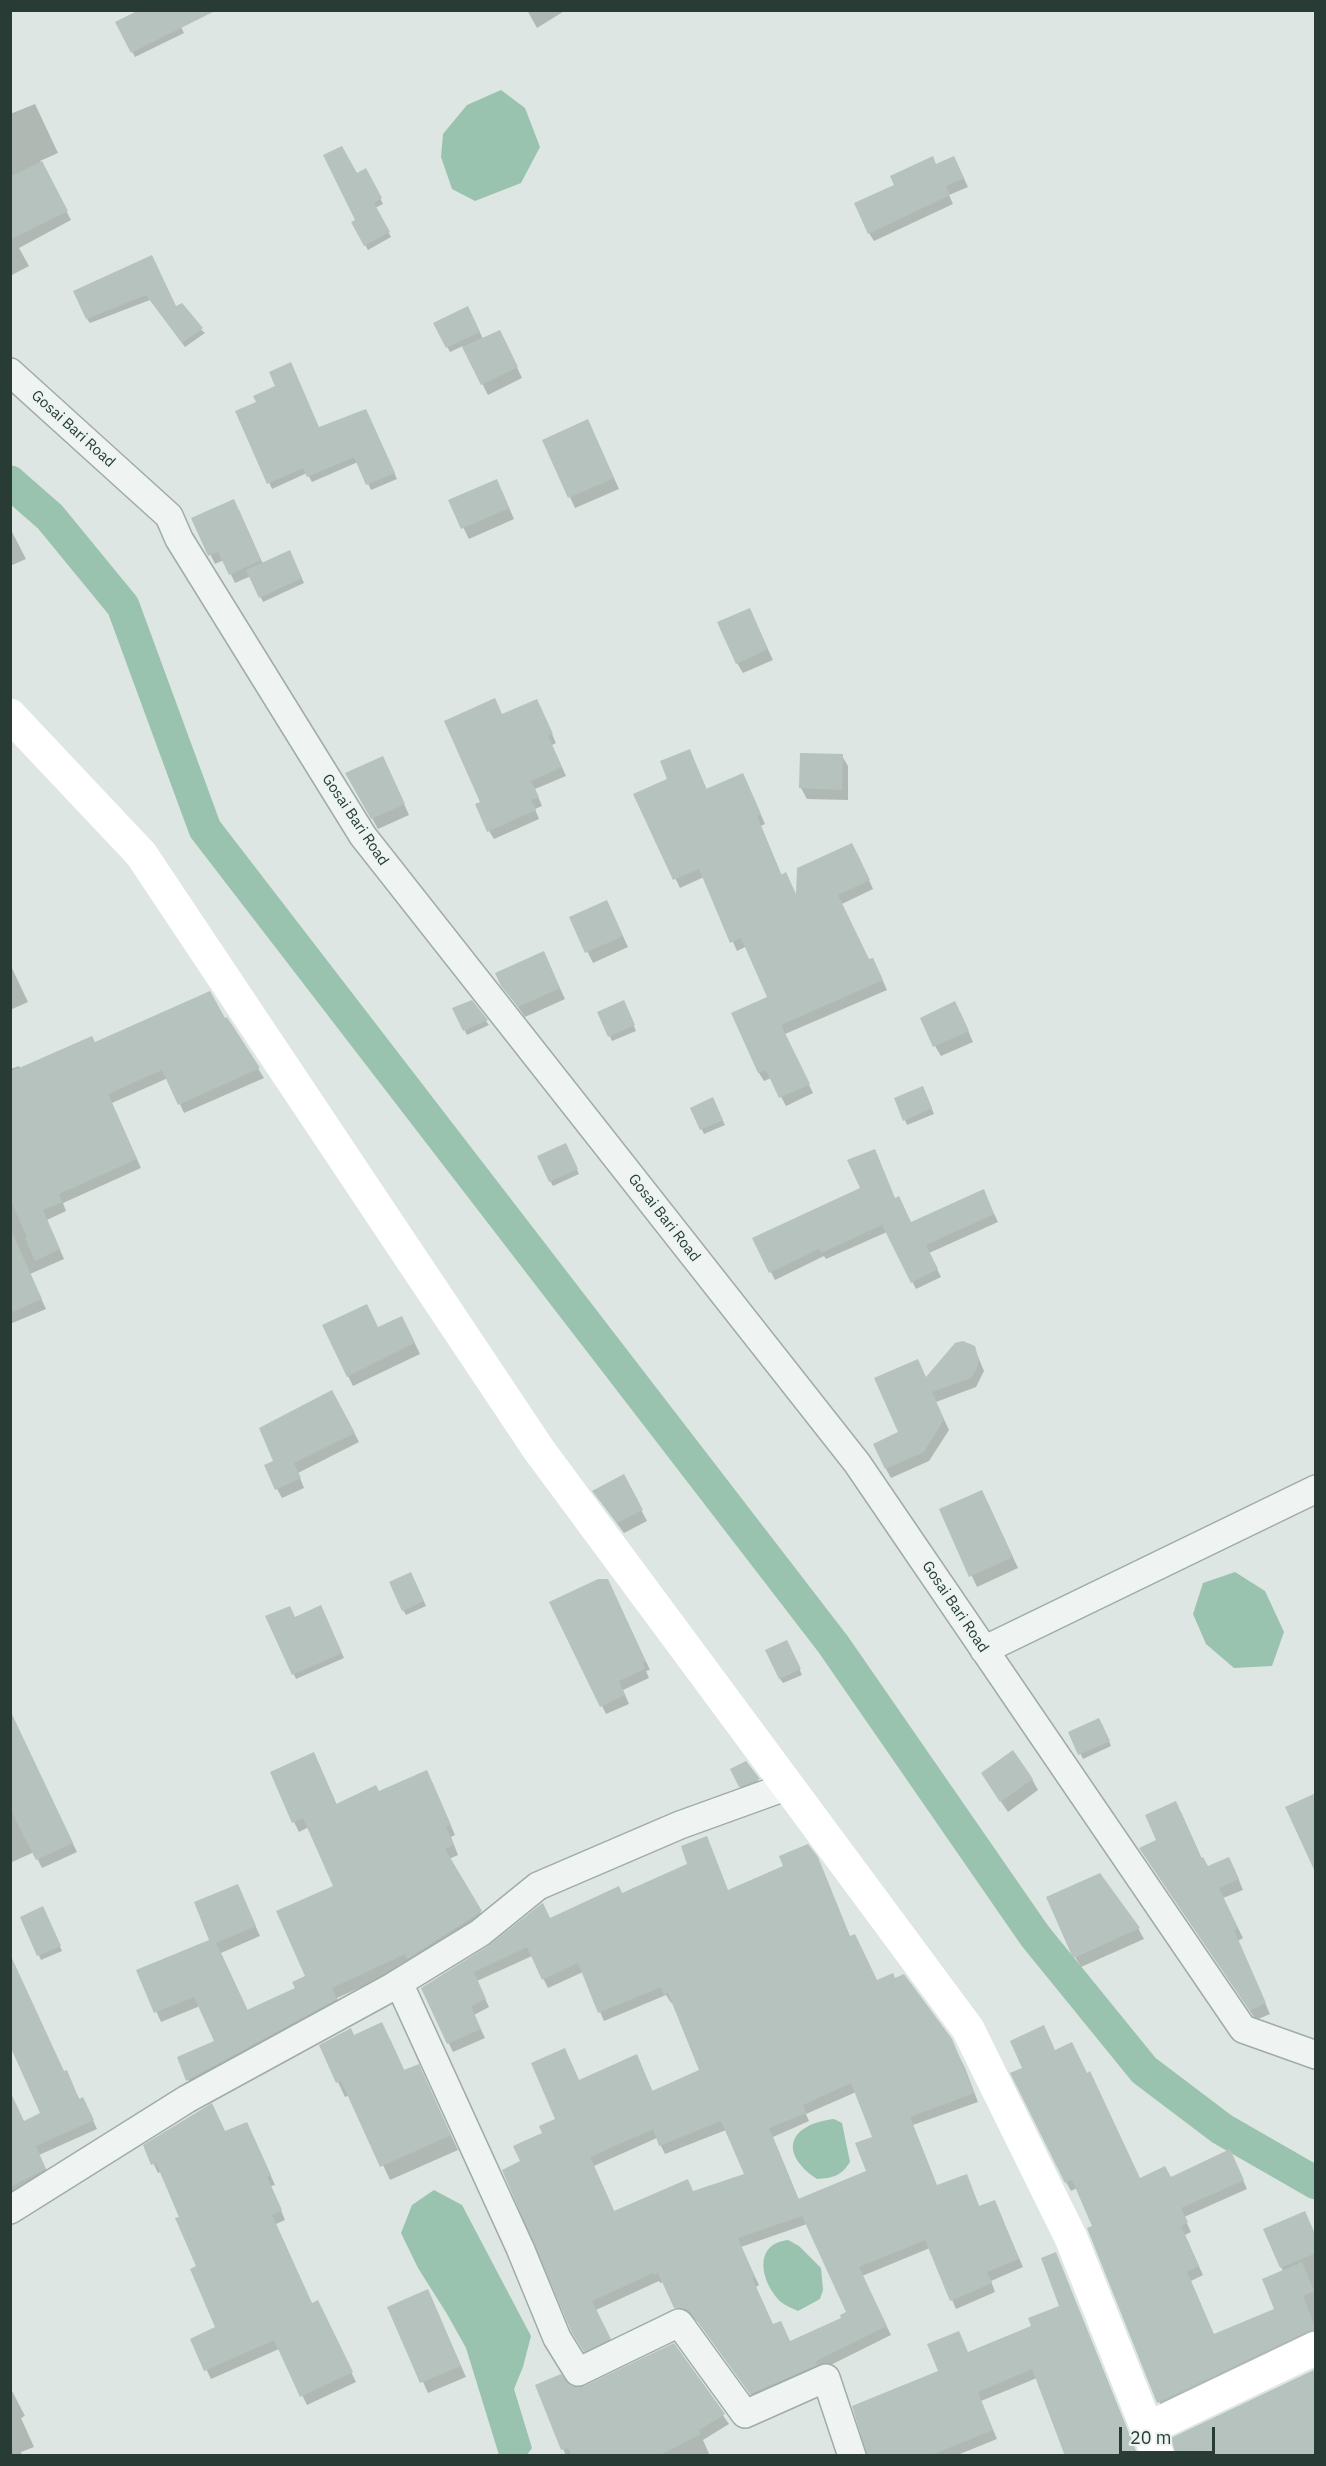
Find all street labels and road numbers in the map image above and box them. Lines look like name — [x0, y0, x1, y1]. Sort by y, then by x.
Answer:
street label: Gosai Bari Road — [27, 387, 119, 471]
street label: Gosai Bari Road — [318, 771, 392, 869]
street label: Gosai Bari Road — [624, 1170, 704, 1266]
street label: Gosai Bari Road — [918, 1558, 992, 1656]

